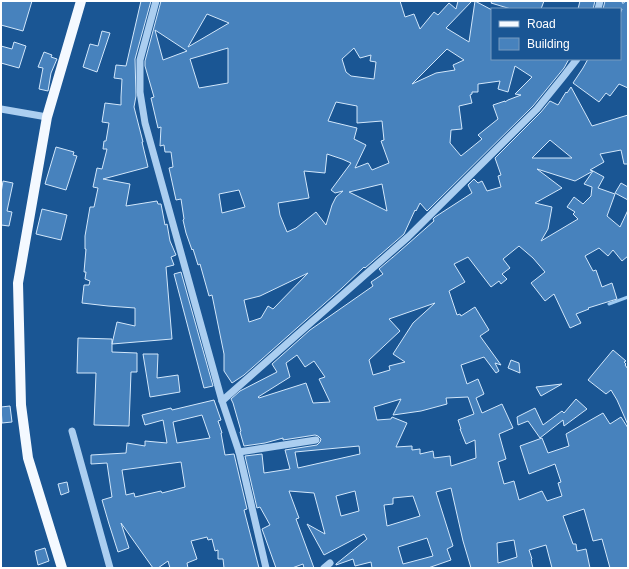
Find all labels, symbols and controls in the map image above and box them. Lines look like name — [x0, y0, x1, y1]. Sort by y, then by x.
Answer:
legend — [491, 8, 621, 60]
text: Road — [527, 17, 556, 31]
text: Building — [527, 37, 570, 51]

